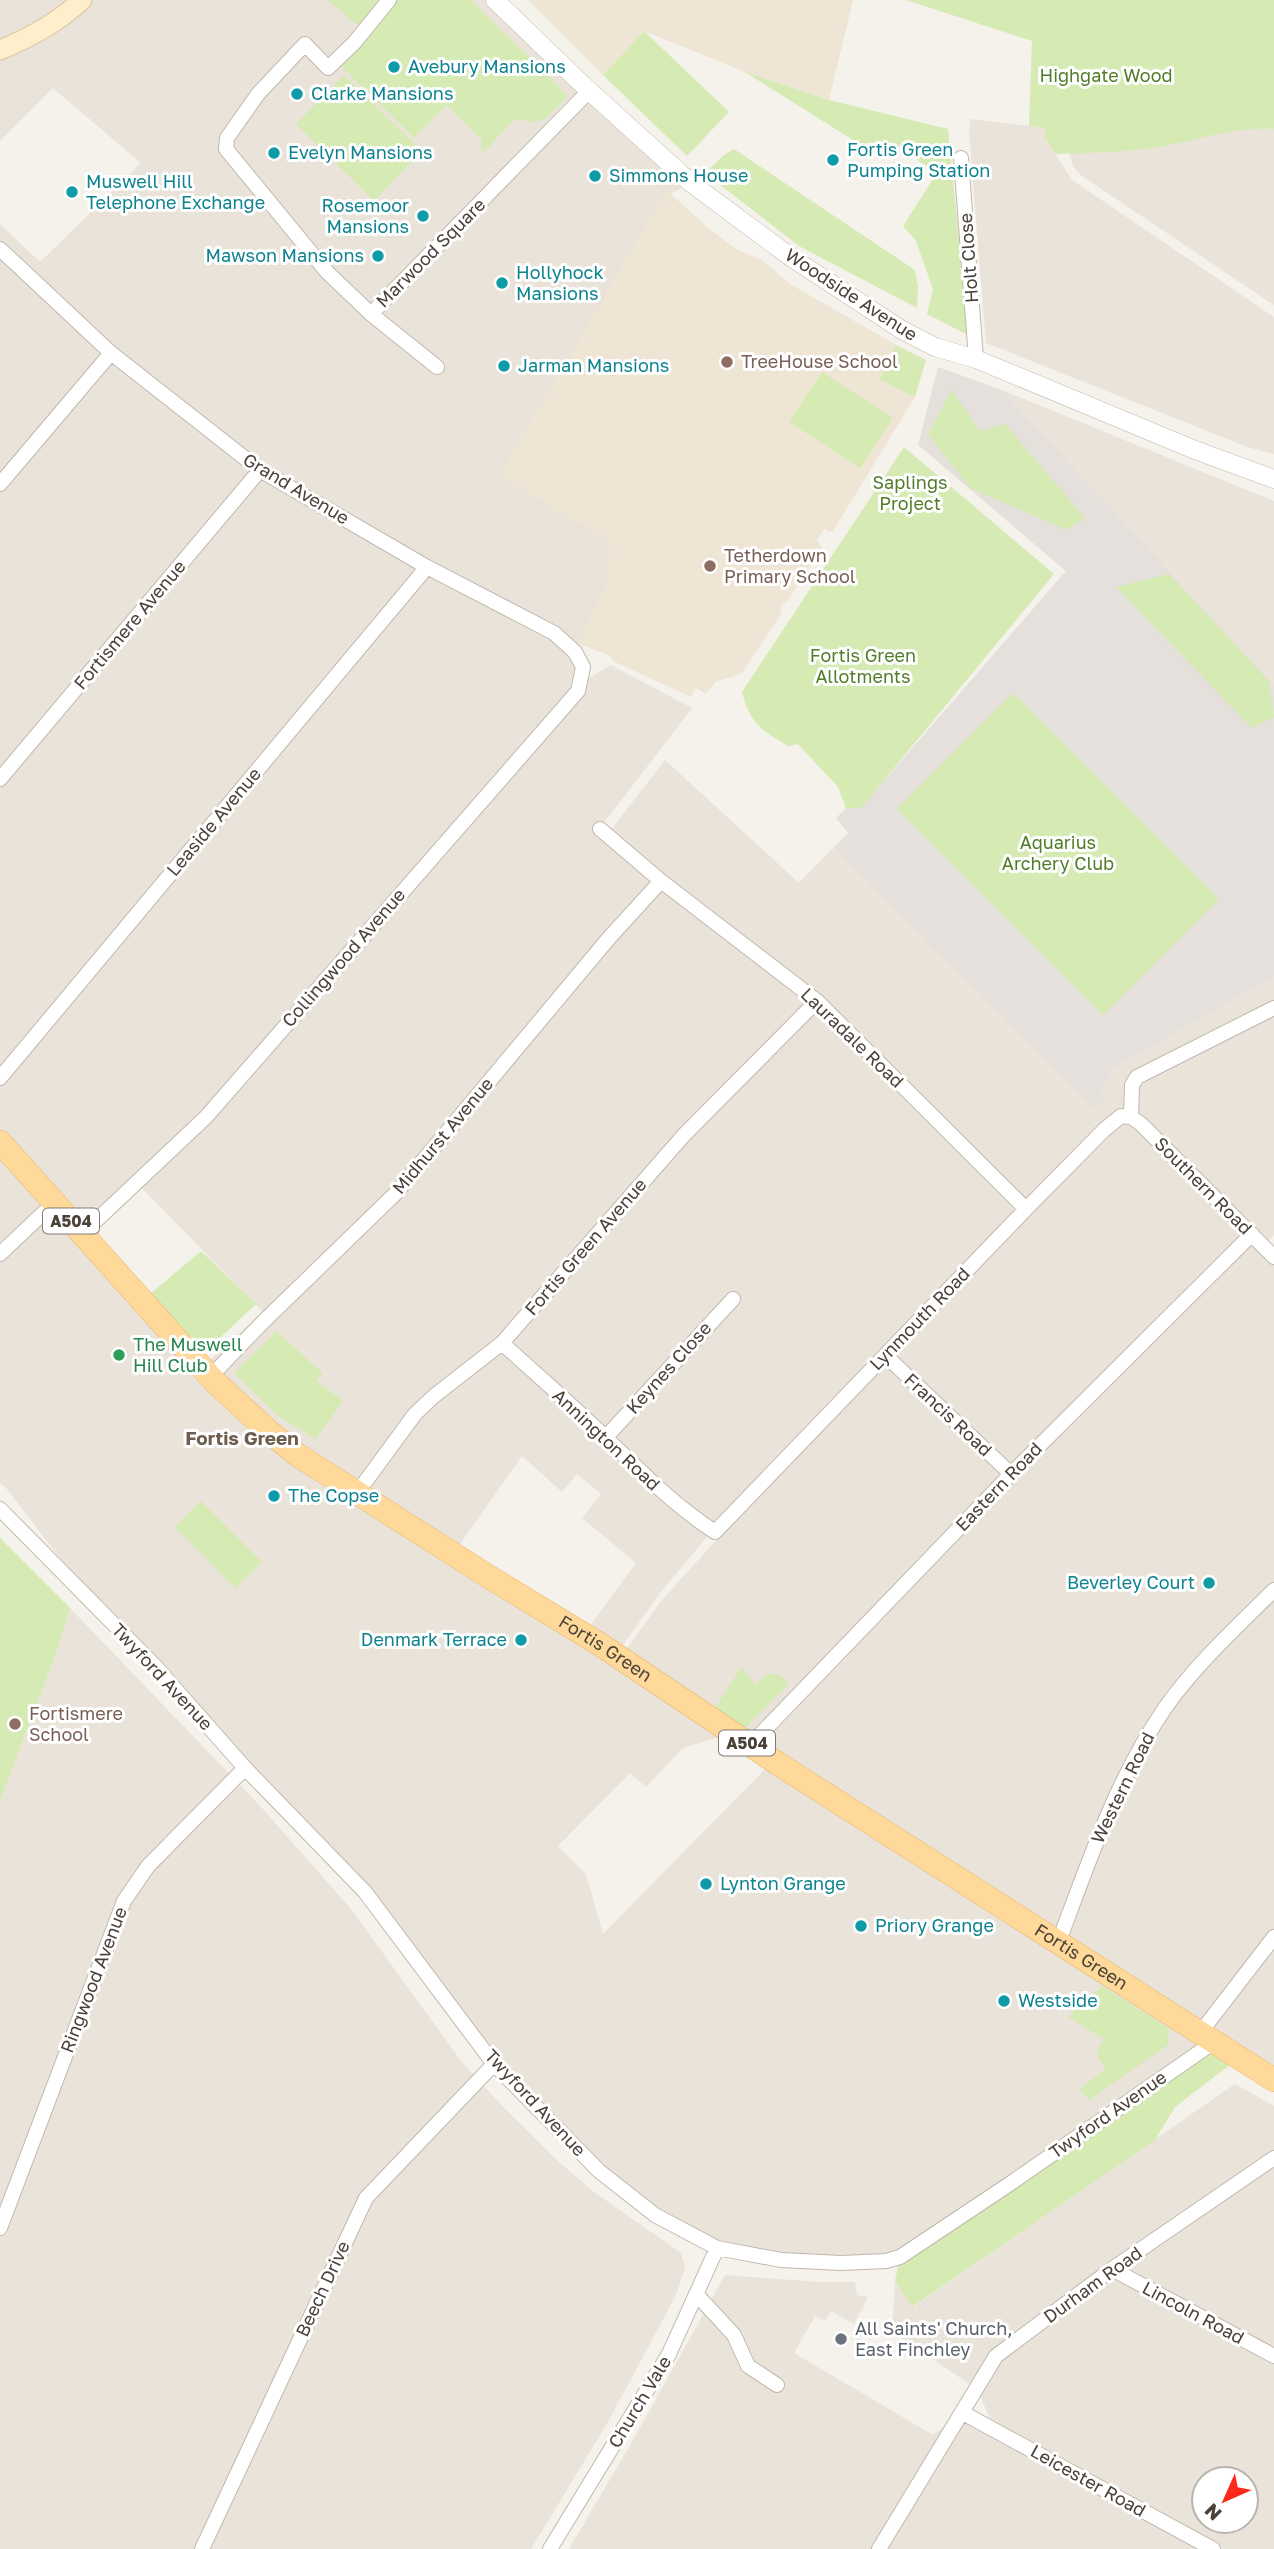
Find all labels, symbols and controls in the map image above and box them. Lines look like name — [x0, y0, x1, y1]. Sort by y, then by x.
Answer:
place label: Avebury Mansions — [408, 55, 566, 77]
marker: Avebury Mansions — [386, 59, 402, 75]
park label: Highgate Wood — [1039, 64, 1173, 86]
place label: Clarke Mansions — [311, 82, 453, 104]
marker: Clarke Mansions — [289, 86, 305, 102]
place label: Fortis Green Pumping Station — [847, 138, 990, 181]
place label: Evelyn Mansions — [288, 141, 433, 163]
marker: Evelyn Mansions — [266, 145, 282, 161]
marker: Fortis Green Pumping Station — [825, 152, 841, 168]
place label: Simmons House — [609, 164, 748, 186]
marker: Simmons House — [587, 168, 603, 184]
place label: Muswell Hill Telephone Exchange — [86, 170, 265, 213]
marker: Muswell Hill Telephone Exchange — [64, 184, 80, 200]
street label: Marwood Square — [371, 193, 490, 312]
place label: Rosemoor Mansions — [322, 194, 409, 237]
marker: Rosemoor Mansions — [415, 208, 431, 224]
street label: Holt Close — [954, 212, 982, 304]
street label: Woodside Avenue — [781, 243, 922, 345]
place label: Mawson Mansions — [206, 244, 364, 266]
marker: Mawson Mansions — [370, 248, 386, 264]
place label: Hollyhock Mansions — [516, 261, 604, 304]
marker: Hollyhock Mansions — [494, 275, 510, 291]
place label: TreeHouse School — [741, 350, 898, 372]
place label: Jarman Mansions — [518, 354, 669, 376]
marker: TreeHouse School — [719, 354, 735, 370]
marker: Jarman Mansions — [496, 358, 512, 374]
street label: Grand Avenue — [239, 448, 354, 528]
park label: Saplings Project — [872, 471, 948, 514]
place label: Tetherdown Primary School — [724, 544, 856, 587]
street label: Fortismere Avenue — [69, 555, 190, 693]
marker: Tetherdown Primary School — [702, 558, 718, 574]
park label: Fortis Green Allotments — [810, 644, 916, 687]
street label: Leaside Avenue — [162, 763, 265, 880]
park label: Aquarius Archery Club — [1002, 831, 1114, 874]
street label: Collingwood Avenue — [277, 883, 409, 1031]
street label: Lauradale Road — [797, 983, 909, 1092]
street label: Midhurst Avenue — [387, 1073, 497, 1198]
street label: Southern Road — [1150, 1132, 1257, 1239]
street label: Fortis Green Avenue — [520, 1173, 651, 1319]
road number: A504 — [43, 1208, 99, 1233]
street label: Lynmouth Road — [865, 1262, 974, 1374]
street label: Keynes Close — [621, 1317, 715, 1418]
place label: The Muswell Hill Club — [133, 1333, 243, 1376]
marker: The Muswell Hill Club — [111, 1347, 127, 1363]
street label: Francis Road — [900, 1368, 997, 1460]
street label: Annington Road — [548, 1384, 665, 1495]
district label: Fortis Green — [185, 1426, 299, 1449]
street label: Eastern Road — [950, 1437, 1046, 1535]
place label: The Copse — [288, 1484, 379, 1506]
marker: The Copse — [266, 1488, 282, 1504]
place label: Beverley Court — [1067, 1571, 1195, 1593]
marker: Beverley Court — [1201, 1575, 1217, 1591]
street label: Fortis Green — [555, 1610, 656, 1686]
street label: Twyford Avenue — [108, 1618, 218, 1734]
place label: Denmark Terrace — [361, 1628, 507, 1650]
marker: Denmark Terrace — [513, 1632, 529, 1648]
place label: Fortismere School — [29, 1702, 123, 1745]
marker: Fortismere School — [7, 1716, 23, 1732]
street label: Western Road — [1086, 1728, 1158, 1847]
road number: A504 — [719, 1730, 775, 1756]
place label: Lynton Grange — [720, 1872, 846, 1894]
marker: Lynton Grange — [698, 1876, 714, 1892]
street label: Ringwood Avenue — [55, 1904, 131, 2056]
place label: Priory Grange — [875, 1914, 994, 1936]
marker: Priory Grange — [853, 1918, 869, 1934]
street label: Fortis Green — [1031, 1918, 1132, 1994]
place label: Westside — [1018, 1989, 1098, 2011]
marker: Westside — [996, 1993, 1012, 2009]
street label: Twyford Avenue — [481, 2044, 591, 2160]
street label: Twyford Avenue — [1045, 2066, 1170, 2163]
street label: Beech Drive — [290, 2237, 354, 2340]
street label: Durham Road — [1039, 2241, 1146, 2327]
street label: Lincoln Road — [1139, 2276, 1248, 2348]
place label: All Saints' Church, East Finchley — [855, 2317, 1013, 2360]
marker: All Saints' Church, East Finchley — [833, 2331, 849, 2347]
street label: Church Vale — [603, 2351, 675, 2452]
street label: Leicester Road — [1027, 2439, 1150, 2521]
north arrow — [1190, 2465, 1260, 2535]
text: N — [1199, 2499, 1226, 2526]

